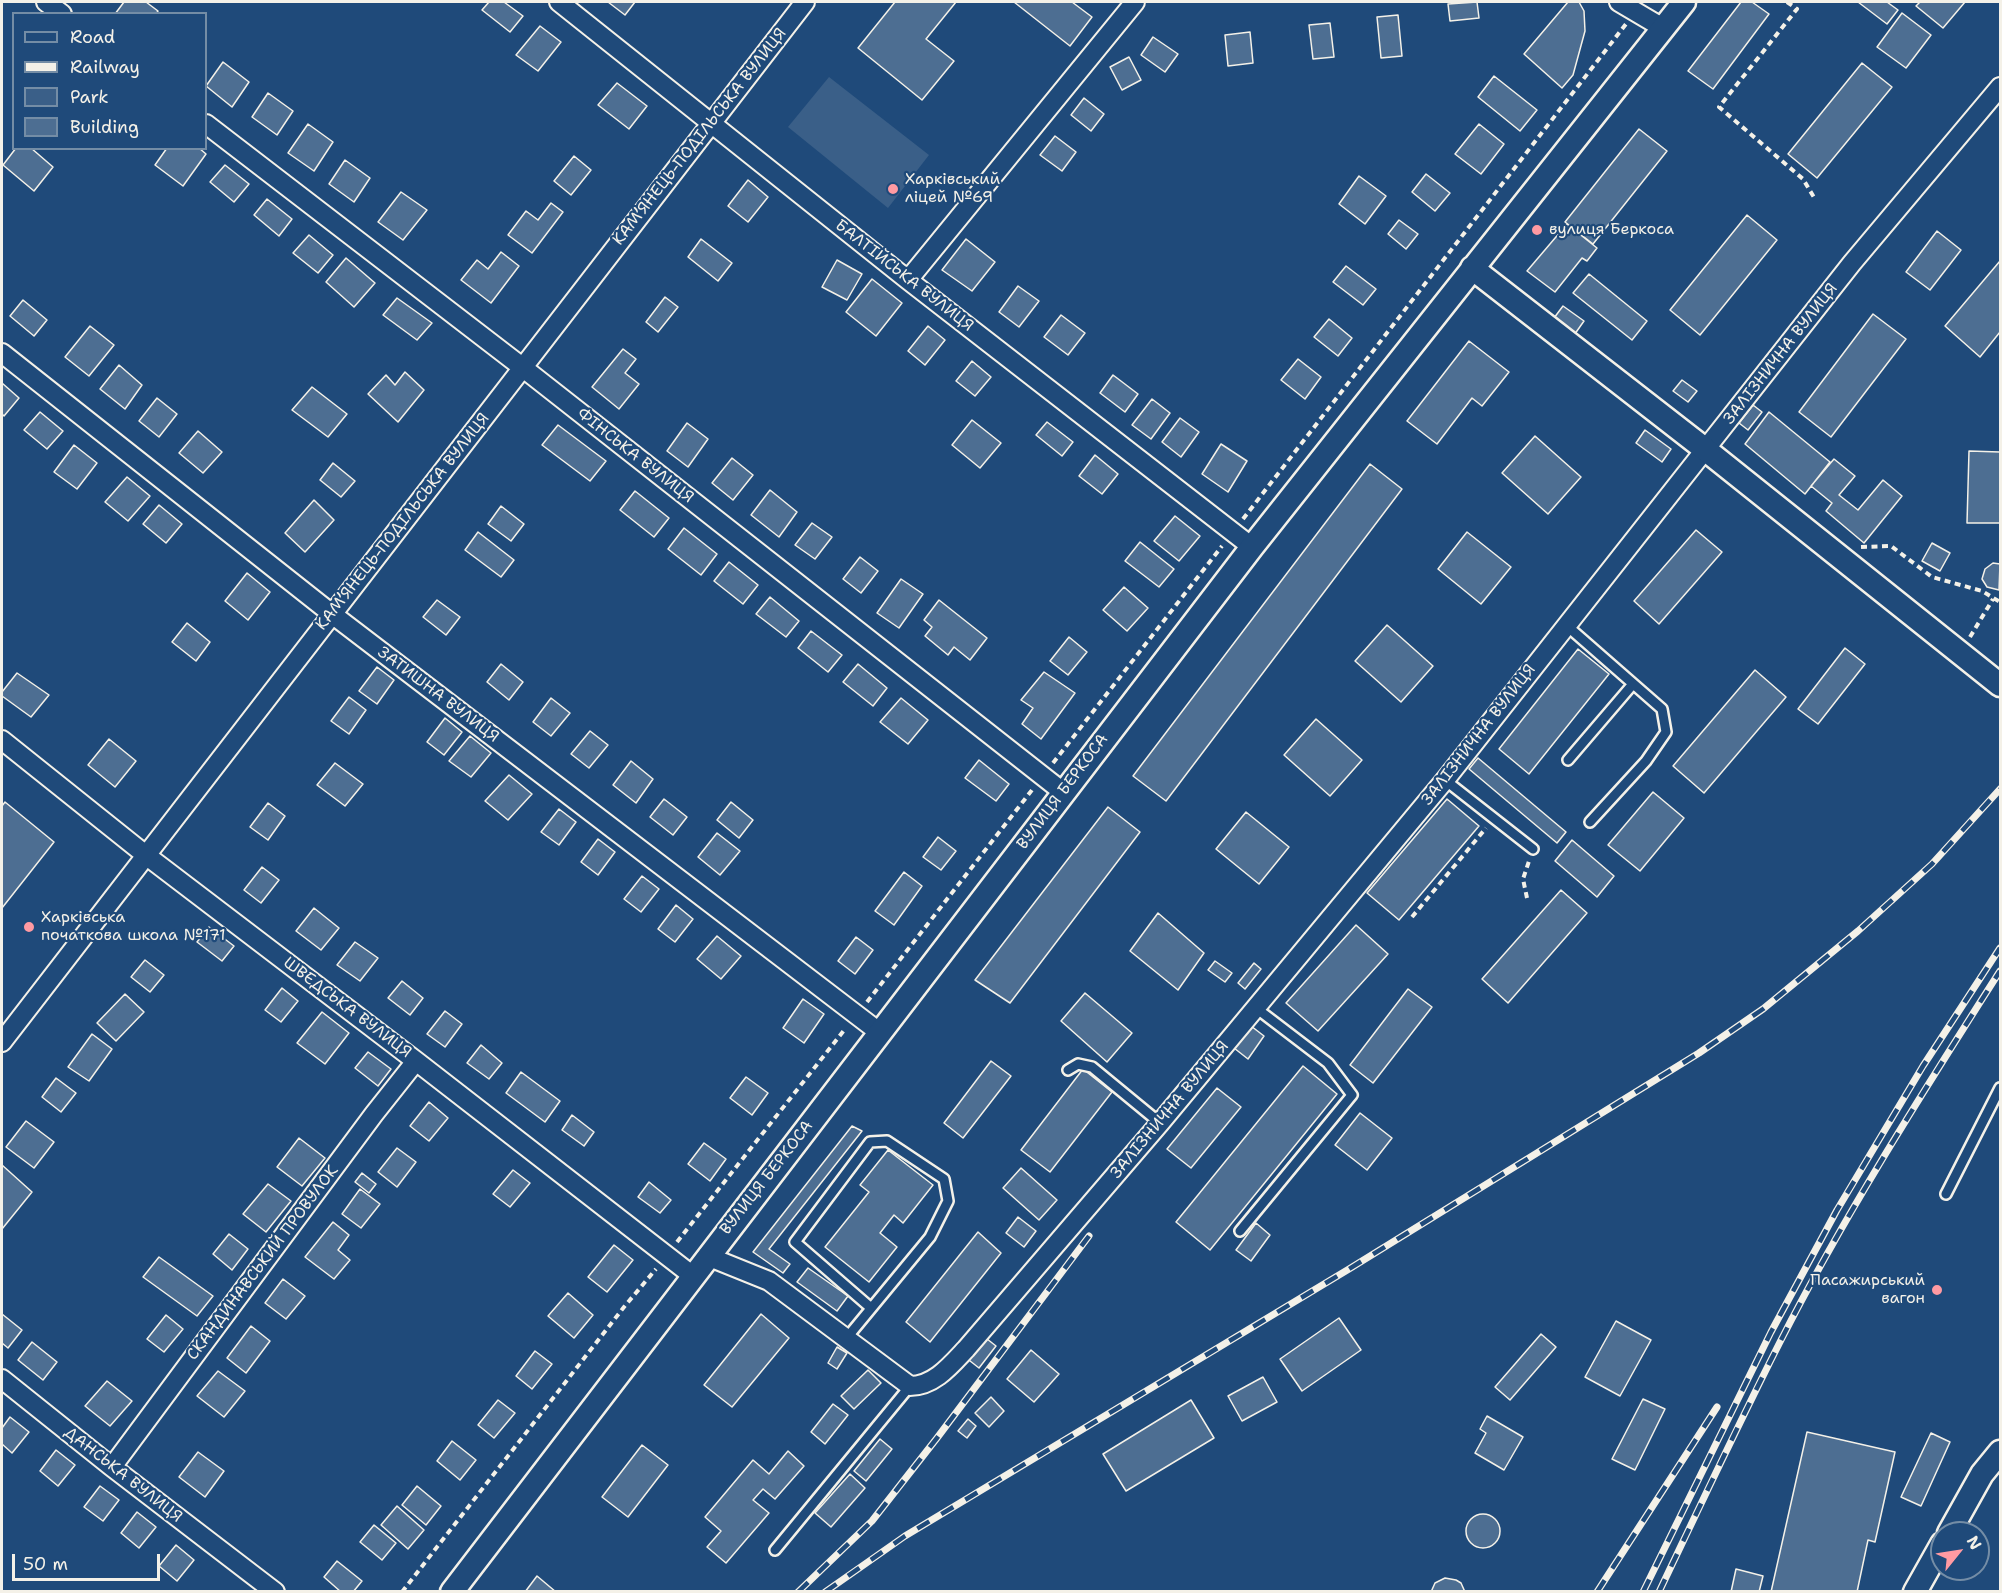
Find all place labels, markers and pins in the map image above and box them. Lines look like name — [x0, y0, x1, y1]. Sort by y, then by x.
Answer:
place label: Харківський ліцей №69 — [905, 170, 1000, 208]
marker: Харківський ліцей №69 — [886, 182, 900, 196]
place label: вулиця Беркоса — [1549, 220, 1674, 240]
marker: вулиця Беркоса — [1530, 223, 1544, 237]
place label: Харківська початкова школа №171 — [41, 908, 226, 946]
marker: Харківська початкова школа №171 — [22, 920, 36, 934]
place label: Пасажирський вагон — [1810, 1271, 1925, 1309]
marker: Пасажирський вагон — [1930, 1283, 1944, 1297]

